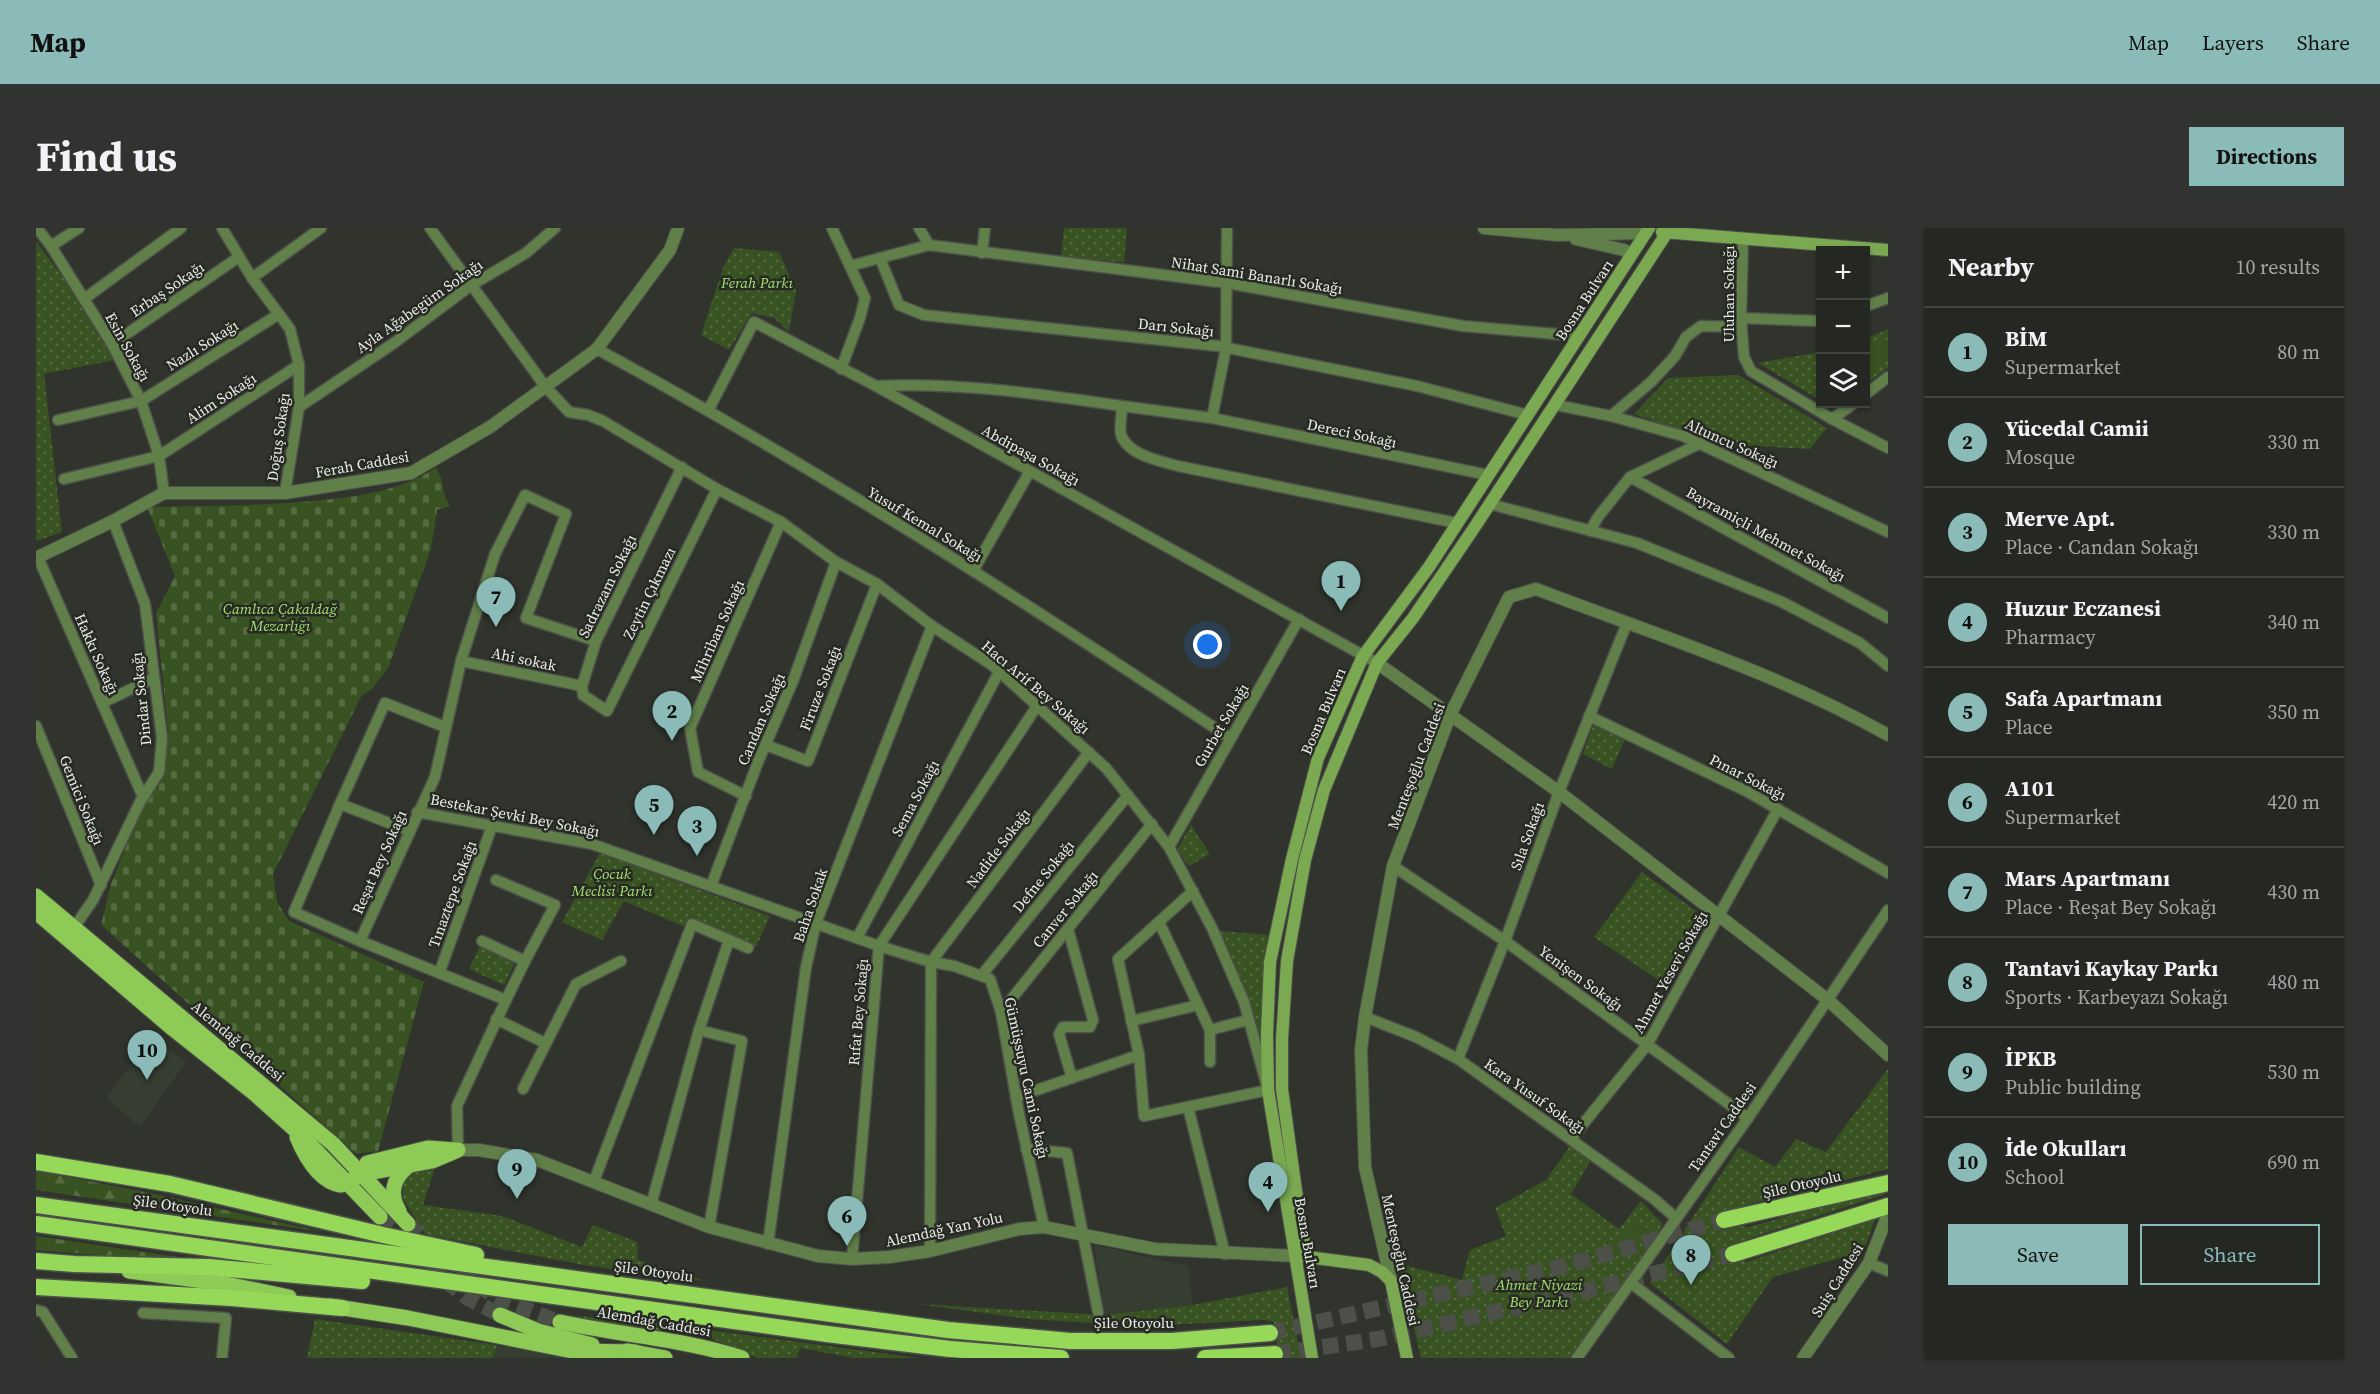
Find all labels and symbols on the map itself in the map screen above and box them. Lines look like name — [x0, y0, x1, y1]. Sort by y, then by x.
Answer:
street label: Uluhan Sokağı — [1718, 246, 1739, 342]
street label: Nihat Sami Banarlı Sokağı — [1170, 251, 1344, 299]
street label: Ayla Ağabegüm Sokağı — [351, 254, 487, 358]
street label: Erbaş Sokağı — [126, 256, 208, 322]
street label: Bosna Bulvarı — [1550, 256, 1618, 344]
park label: Ferah Parkı — [720, 272, 793, 293]
street label: Esin Sokağı — [100, 309, 156, 385]
street label: Darı Sokağı — [1137, 313, 1215, 341]
street label: Nazlı Sokağı — [162, 315, 242, 375]
street label: Alim Sokağı — [182, 368, 260, 428]
street label: Doğuş Sokağı — [261, 391, 295, 483]
street label: Dereci Sokağı — [1305, 413, 1399, 453]
street label: Altuncu Sokağı — [1682, 413, 1782, 473]
street label: Abdipaşa Sokağı — [978, 419, 1084, 491]
street label: Ferah Caddesi — [313, 445, 411, 483]
street label: Yusuf Kemal Sokağı — [863, 481, 987, 567]
street label: Bayramiçli Mehmet Sokağı — [1683, 481, 1849, 587]
street label: Sadrazam Sokağı — [573, 531, 641, 641]
street label: Zeytin Çıkmazı — [618, 543, 680, 643]
pin: 1 — [1322, 562, 1360, 611]
street label: Mihriban Sokağı — [685, 576, 749, 686]
pin: 7 — [476, 578, 516, 627]
park label: Çamlıca Çakaldağ Mezarlığı — [223, 598, 338, 636]
street label: Hakkı Sokağı — [70, 610, 124, 698]
your location — [1193, 630, 1222, 659]
street label: Hacı Arif Bey Sokağı — [977, 635, 1095, 739]
street label: Ahi sokak — [490, 642, 559, 676]
street label: Firuze Sokağı — [794, 642, 846, 734]
street label: Dindar Sokağı — [126, 651, 156, 747]
street label: Bosna Bulvarı — [1295, 664, 1351, 758]
street label: Candan Sokağı — [732, 670, 790, 768]
street label: Gurbet Sokağı — [1189, 679, 1253, 771]
pin: 2 — [652, 692, 692, 741]
street label: Menteşoğlu Caddesi — [1382, 700, 1450, 832]
street label: Pınar Sokağı — [1706, 749, 1790, 805]
street label: Gemici Sokağı — [54, 752, 110, 848]
street label: Sema Sokağı — [886, 756, 944, 840]
pin: 5 — [634, 786, 674, 835]
street label: Bestekar Şevki Bey Sokağı — [429, 788, 601, 842]
street label: Sıla Sokağı — [1505, 799, 1549, 873]
street label: Nadide Sokağı — [961, 804, 1035, 892]
pin: 3 — [678, 806, 716, 856]
street label: Reşat Bey Sokağı — [347, 807, 411, 917]
street label: Defne Sokağı — [1007, 835, 1079, 917]
street label: Tınaztepe Sokağı — [423, 837, 481, 951]
park label: Çocuk Meclisi Parkı — [571, 863, 653, 901]
street label: Baha Sokak — [788, 864, 833, 945]
street label: Canver Sokağı — [1027, 866, 1103, 952]
street label: Ahmet Yesevi Sokağı — [1628, 907, 1712, 1037]
street label: Yenişen Sokağı — [1534, 940, 1628, 1016]
street label: Rıfat Bey Sokağı — [843, 958, 873, 1066]
street label: Gümüşsuyu Cami Sokağı — [1000, 995, 1054, 1161]
street label: Alemdağ Caddesi — [187, 996, 289, 1086]
pin: 10 — [128, 1030, 166, 1080]
street label: Kara Yusuf Sokağı — [1480, 1053, 1590, 1139]
street label: Tantavi Caddesi — [1683, 1078, 1761, 1176]
pin: 9 — [498, 1150, 536, 1199]
pin: 4 — [1248, 1162, 1288, 1212]
street label: Şile Otoyolu — [1761, 1165, 1844, 1203]
street label: Şile Otoyolu — [132, 1189, 214, 1221]
street label: Menteşoğlu Caddesi — [1377, 1192, 1425, 1328]
pin: 6 — [828, 1196, 866, 1246]
street label: Bosna Bulvarı — [1290, 1196, 1326, 1290]
street label: Alemdağ Yan Yolu — [883, 1206, 1005, 1252]
pin: 8 — [1672, 1236, 1710, 1285]
street label: Suiş Caddesi — [1806, 1239, 1868, 1321]
street label: Şile Otoyolu — [613, 1255, 695, 1287]
park label: Ahmet Niyazi Bey Parkı — [1495, 1274, 1583, 1312]
street label: Alemdağ Caddesi — [595, 1301, 713, 1341]
street label: Şile Otoyolu — [1094, 1312, 1174, 1333]

